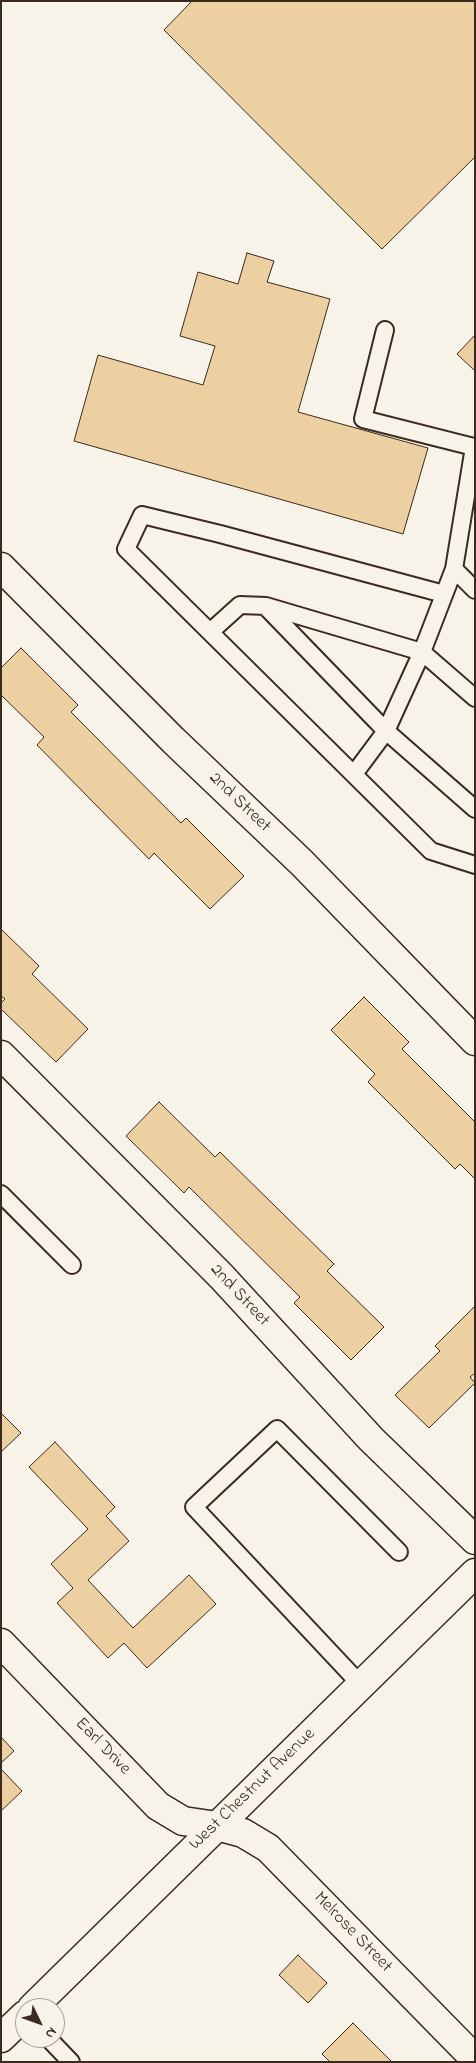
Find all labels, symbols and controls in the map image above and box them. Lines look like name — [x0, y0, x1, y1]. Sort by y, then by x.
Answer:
street label: 2nd Street — [204, 768, 274, 838]
street label: 2nd Street — [205, 1260, 273, 1332]
street label: Earl Drive — [69, 1714, 135, 1780]
street label: West Chestnut Avenue — [185, 1724, 321, 1856]
street label: Melrose Street — [308, 1888, 396, 1978]
north arrow — [15, 1998, 65, 2048]
text: N — [40, 2022, 62, 2043]

